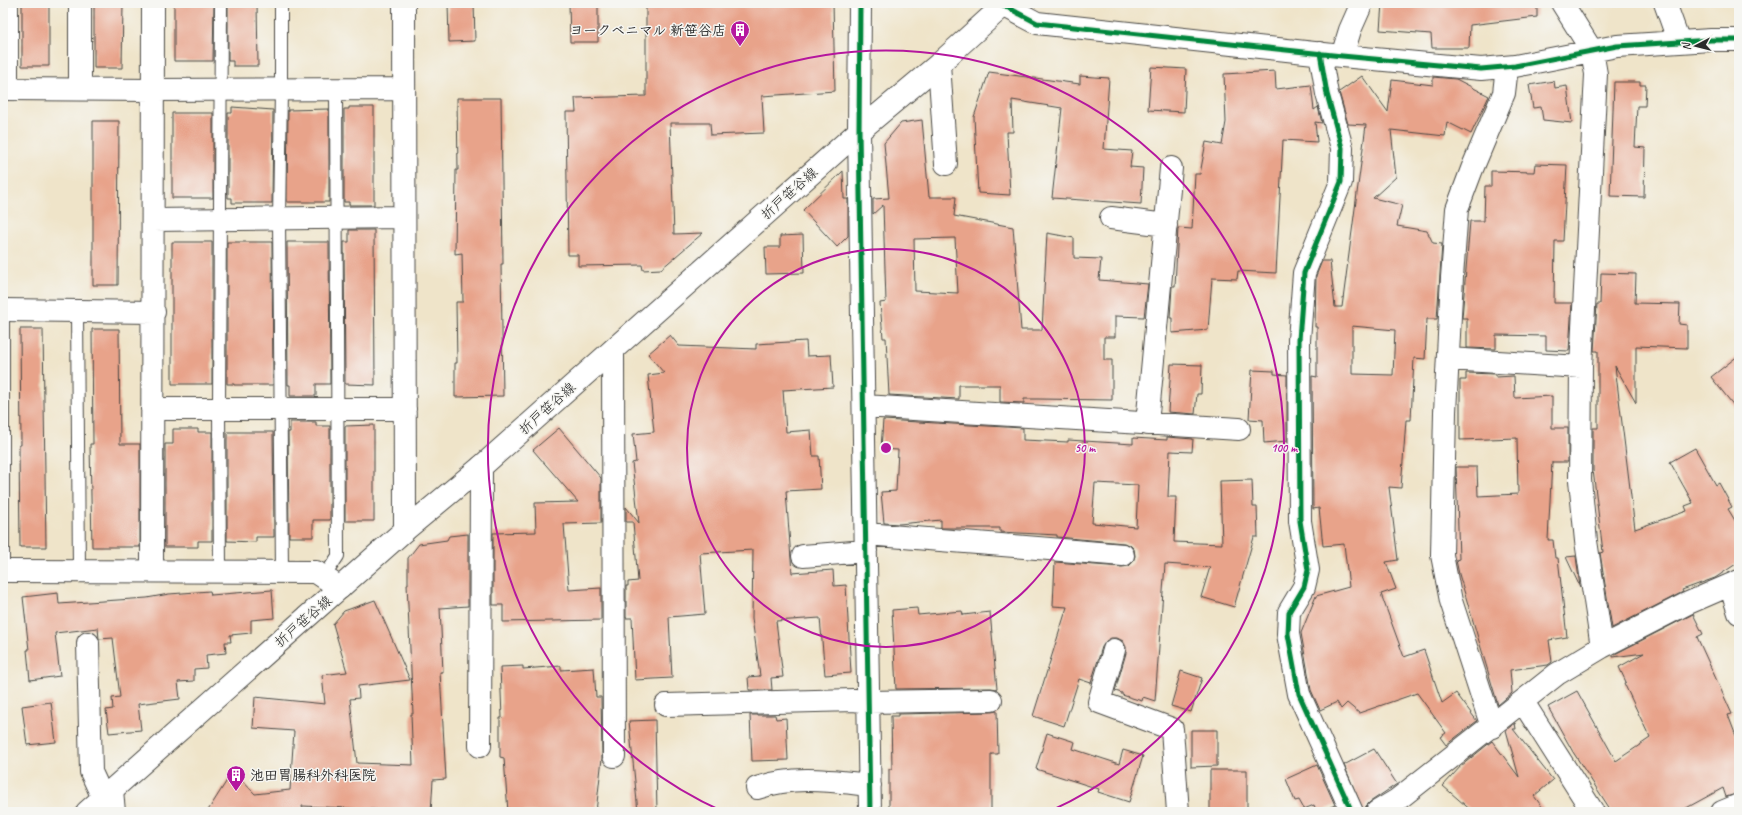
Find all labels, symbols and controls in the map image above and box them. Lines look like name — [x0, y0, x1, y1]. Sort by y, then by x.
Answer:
building icon: ヨークベニマル 新笹谷店 — [729, 19, 751, 47]
place label: ヨークベニマル 新笹谷店 — [570, 22, 726, 39]
north arrow — [1676, 26, 1716, 66]
text: N — [1678, 41, 1693, 51]
street label: 折戸笹谷線 — [758, 164, 821, 223]
street label: 折戸笹谷線 — [516, 379, 579, 438]
text: 50 m — [1075, 440, 1096, 456]
text: 100 m — [1271, 440, 1298, 456]
centre of rings — [879, 441, 893, 455]
street label: 折戸笹谷線 — [271, 592, 335, 651]
building icon: 池田胃腸科外科医院 — [225, 764, 247, 792]
place label: 池田胃腸科外科医院 — [250, 767, 376, 784]

